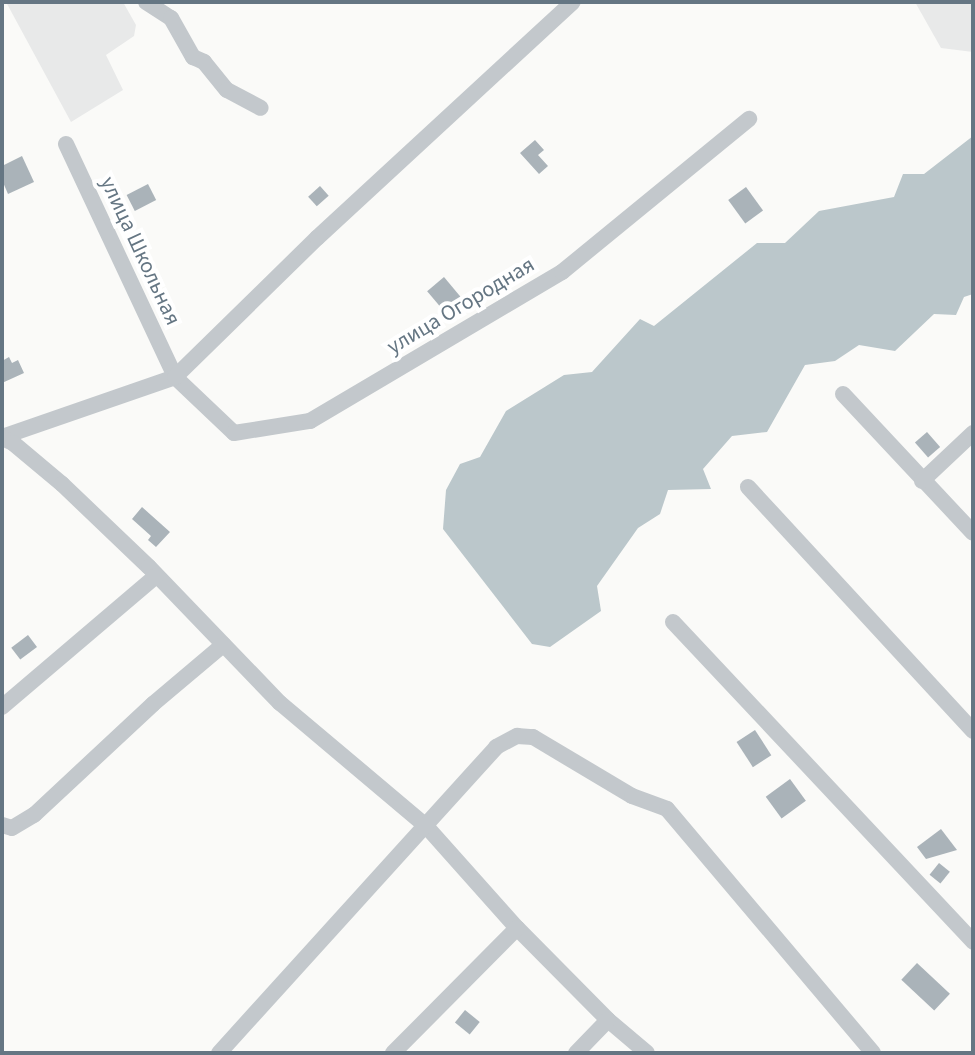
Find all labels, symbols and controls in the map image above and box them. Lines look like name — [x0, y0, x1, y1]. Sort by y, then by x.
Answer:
street label: улица Школьная — [94, 172, 186, 330]
street label: улица Огородная — [382, 252, 540, 360]

